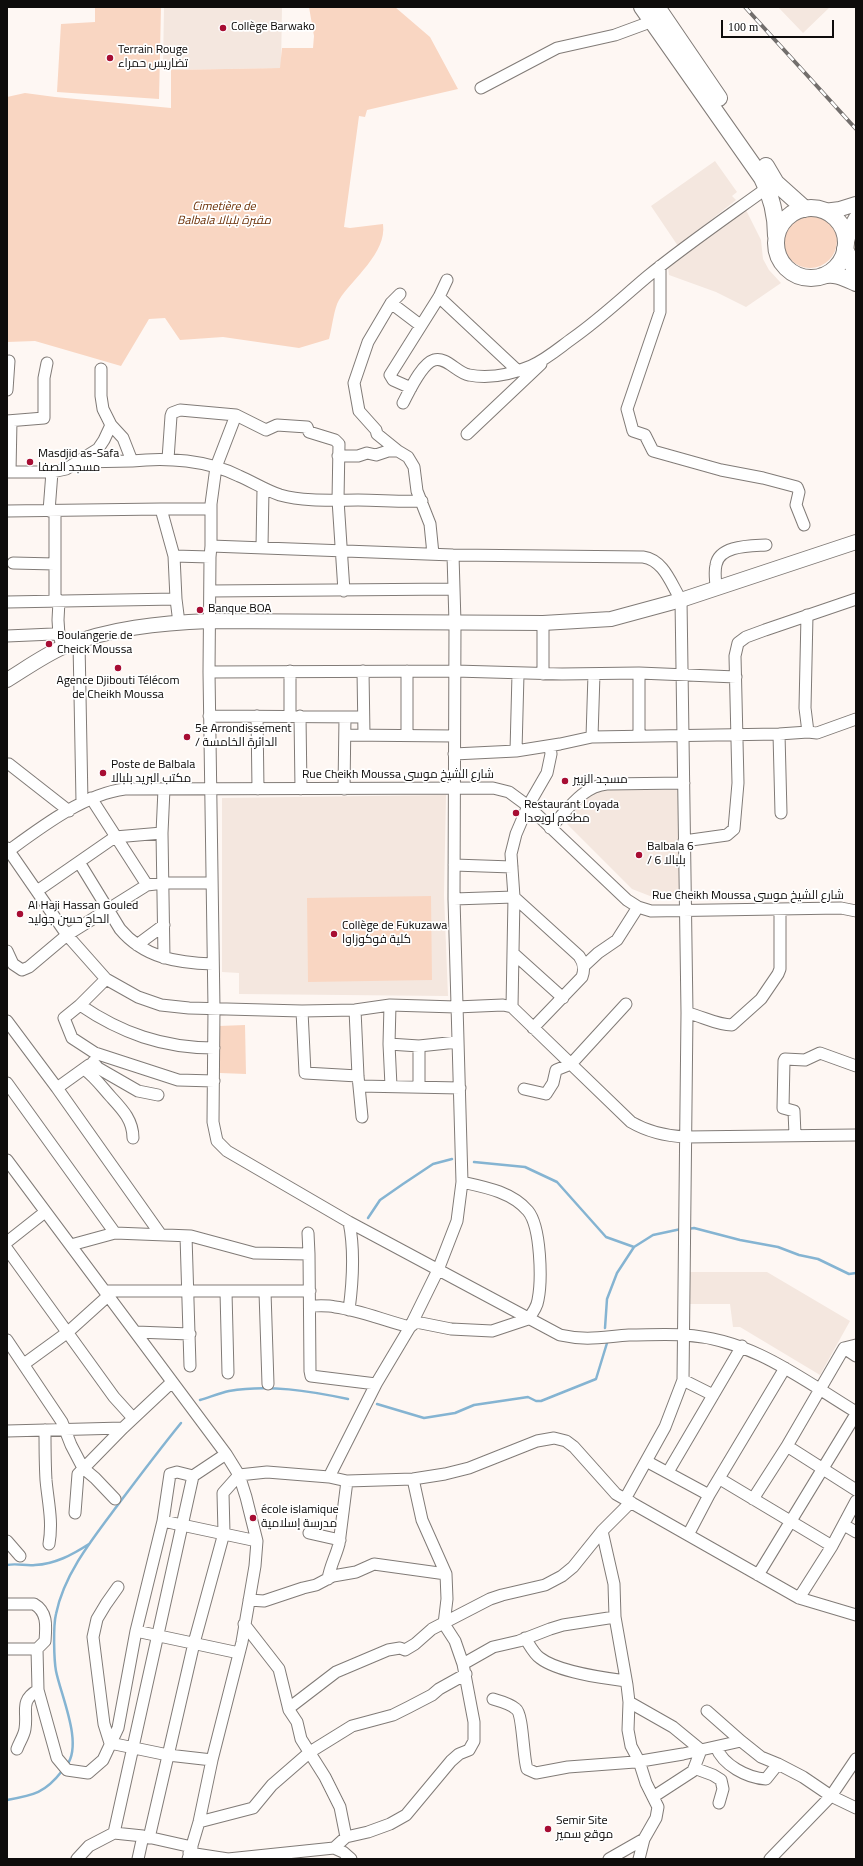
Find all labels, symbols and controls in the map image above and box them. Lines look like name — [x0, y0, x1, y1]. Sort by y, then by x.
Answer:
scale bar — [723, 12, 836, 38]
text: 100 m — [728, 20, 758, 34]
place label: Collège Barwako — [231, 21, 315, 35]
marker: Collège Barwako — [218, 23, 228, 33]
place label: Terrain Rouge تضاريس حمراء — [118, 44, 188, 72]
marker: Terrain Rouge تضاريس حمراء — [105, 53, 115, 63]
park label: Cimetière de Balbala مقبرة بلبالا — [177, 201, 271, 229]
place label: Masdjid as-Safa مسجد الصفا — [38, 448, 119, 476]
marker: Masdjid as-Safa مسجد الصفا — [25, 457, 35, 467]
place label: Banque BOA — [208, 603, 272, 617]
marker: Banque BOA — [195, 605, 205, 615]
place label: Boulangerie de Cheick Moussa — [57, 630, 132, 658]
marker: Boulangerie de Cheick Moussa — [44, 639, 54, 649]
marker: Agence Djibouti Télécom de Cheikh Moussa — [113, 663, 123, 673]
place label: Agence Djibouti Télécom de Cheikh Moussa — [57, 675, 179, 703]
place label: 5e Arrondissement / الدائرة الخامسة — [195, 723, 292, 751]
marker: 5e Arrondissement / الدائرة الخامسة — [182, 732, 192, 742]
place label: Poste de Balbala مكتب البريد بلبالا — [111, 759, 195, 787]
marker: Poste de Balbala مكتب البريد بلبالا — [98, 768, 108, 778]
street label: Rue Cheikh Moussa شارع الشيخ موسى — [302, 769, 494, 783]
place label: مسجد الزبير — [573, 774, 628, 788]
marker: مسجد الزبير — [560, 776, 570, 786]
place label: Restaurant Loyada مطعم لويعدا — [524, 799, 619, 827]
marker: Restaurant Loyada مطعم لويعدا — [511, 808, 521, 818]
place label: Balbala 6 / بلبالا 6 — [647, 841, 694, 869]
marker: Balbala 6 / بلبالا 6 — [634, 850, 644, 860]
street label: Rue Cheikh Moussa شارع الشيخ موسى — [652, 890, 844, 904]
place label: Al Haji Hassan Gouled الحاج حسن جوليد — [28, 900, 138, 928]
marker: Al Haji Hassan Gouled الحاج حسن جوليد — [15, 909, 25, 919]
place label: Collège de Fukuzawa كلية فوكوزاوا — [342, 920, 447, 948]
marker: Collège de Fukuzawa كلية فوكوزاوا — [329, 929, 339, 939]
place label: école islamique مدرسة إسلامية — [261, 1504, 339, 1532]
marker: école islamique مدرسة إسلامية — [248, 1513, 258, 1523]
place label: Semir Site موقع سمير — [556, 1815, 613, 1843]
marker: Semir Site موقع سمير — [543, 1824, 553, 1834]

